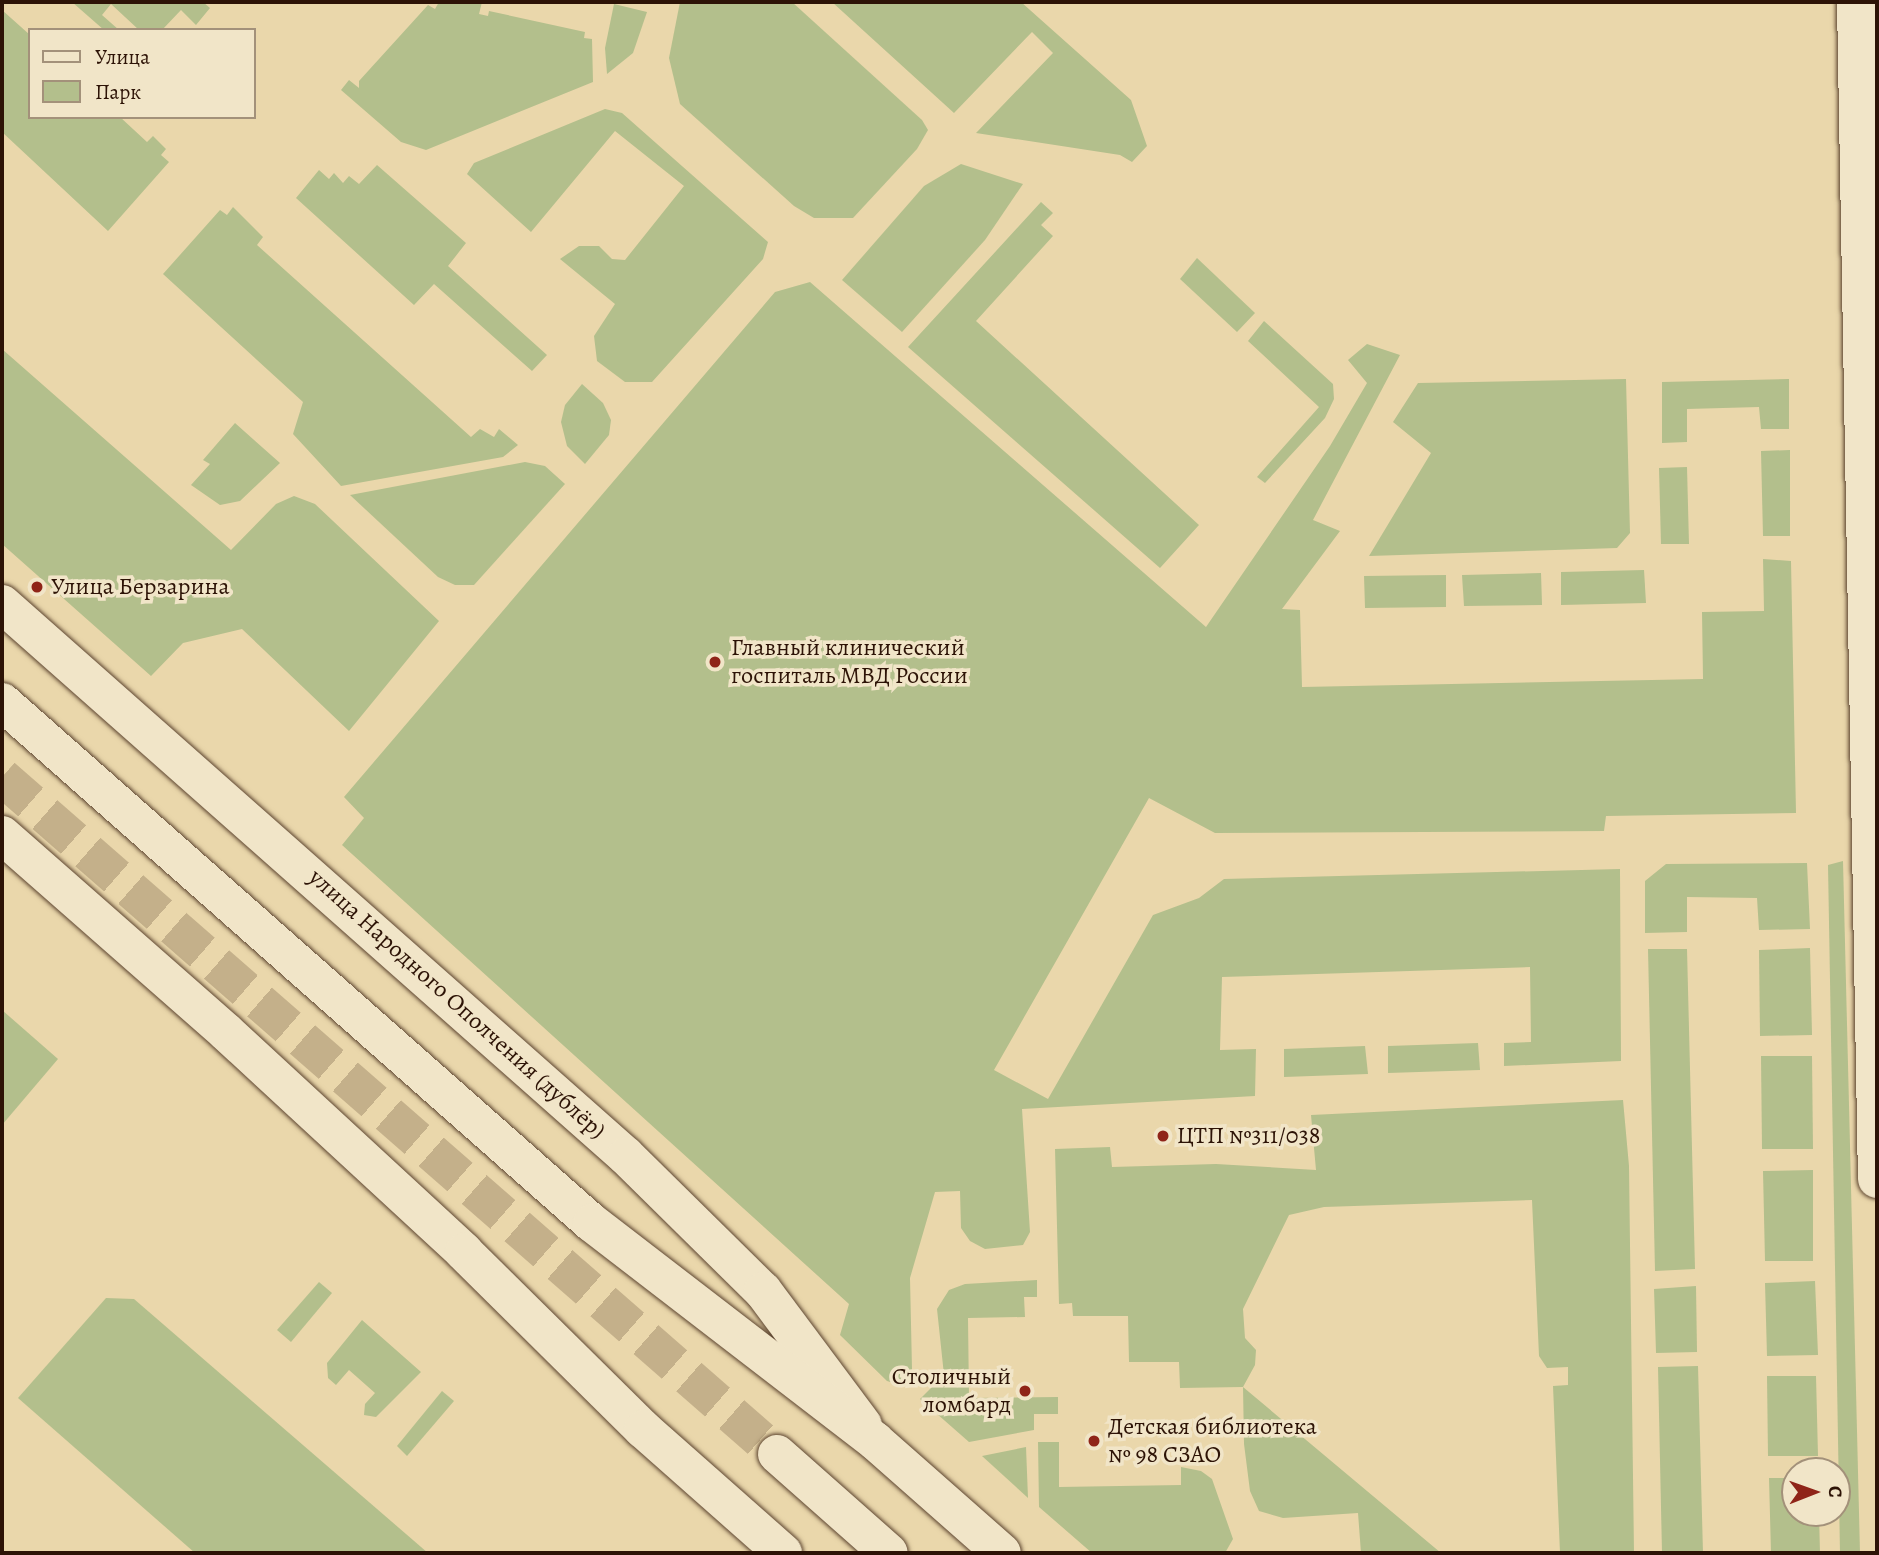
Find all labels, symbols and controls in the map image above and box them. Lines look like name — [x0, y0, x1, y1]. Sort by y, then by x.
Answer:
legend — [28, 28, 256, 119]
text: Улица — [95, 43, 150, 71]
text: Парк — [95, 78, 141, 106]
place label: Улица Берзарина — [51, 573, 230, 601]
marker: Улица Берзарина — [29, 579, 45, 595]
place label: Главный клинический госпиталь МВД России — [731, 634, 968, 690]
marker: Главный клинический госпиталь МВД России — [705, 652, 725, 672]
street label: улица Народного Ополчения (дублёр) — [303, 863, 611, 1145]
place label: ЦТП №311/038 — [1177, 1122, 1320, 1150]
marker: ЦТП №311/038 — [1155, 1128, 1171, 1144]
place label: Столичный ломбард — [892, 1363, 1011, 1419]
marker: Столичный ломбард — [1017, 1383, 1033, 1399]
place label: Детская библиотека № 98 СЗАО — [1108, 1413, 1317, 1469]
marker: Детская библиотека № 98 СЗАО — [1086, 1433, 1102, 1449]
north arrow — [1781, 1457, 1851, 1527]
text: С — [1822, 1486, 1848, 1498]

